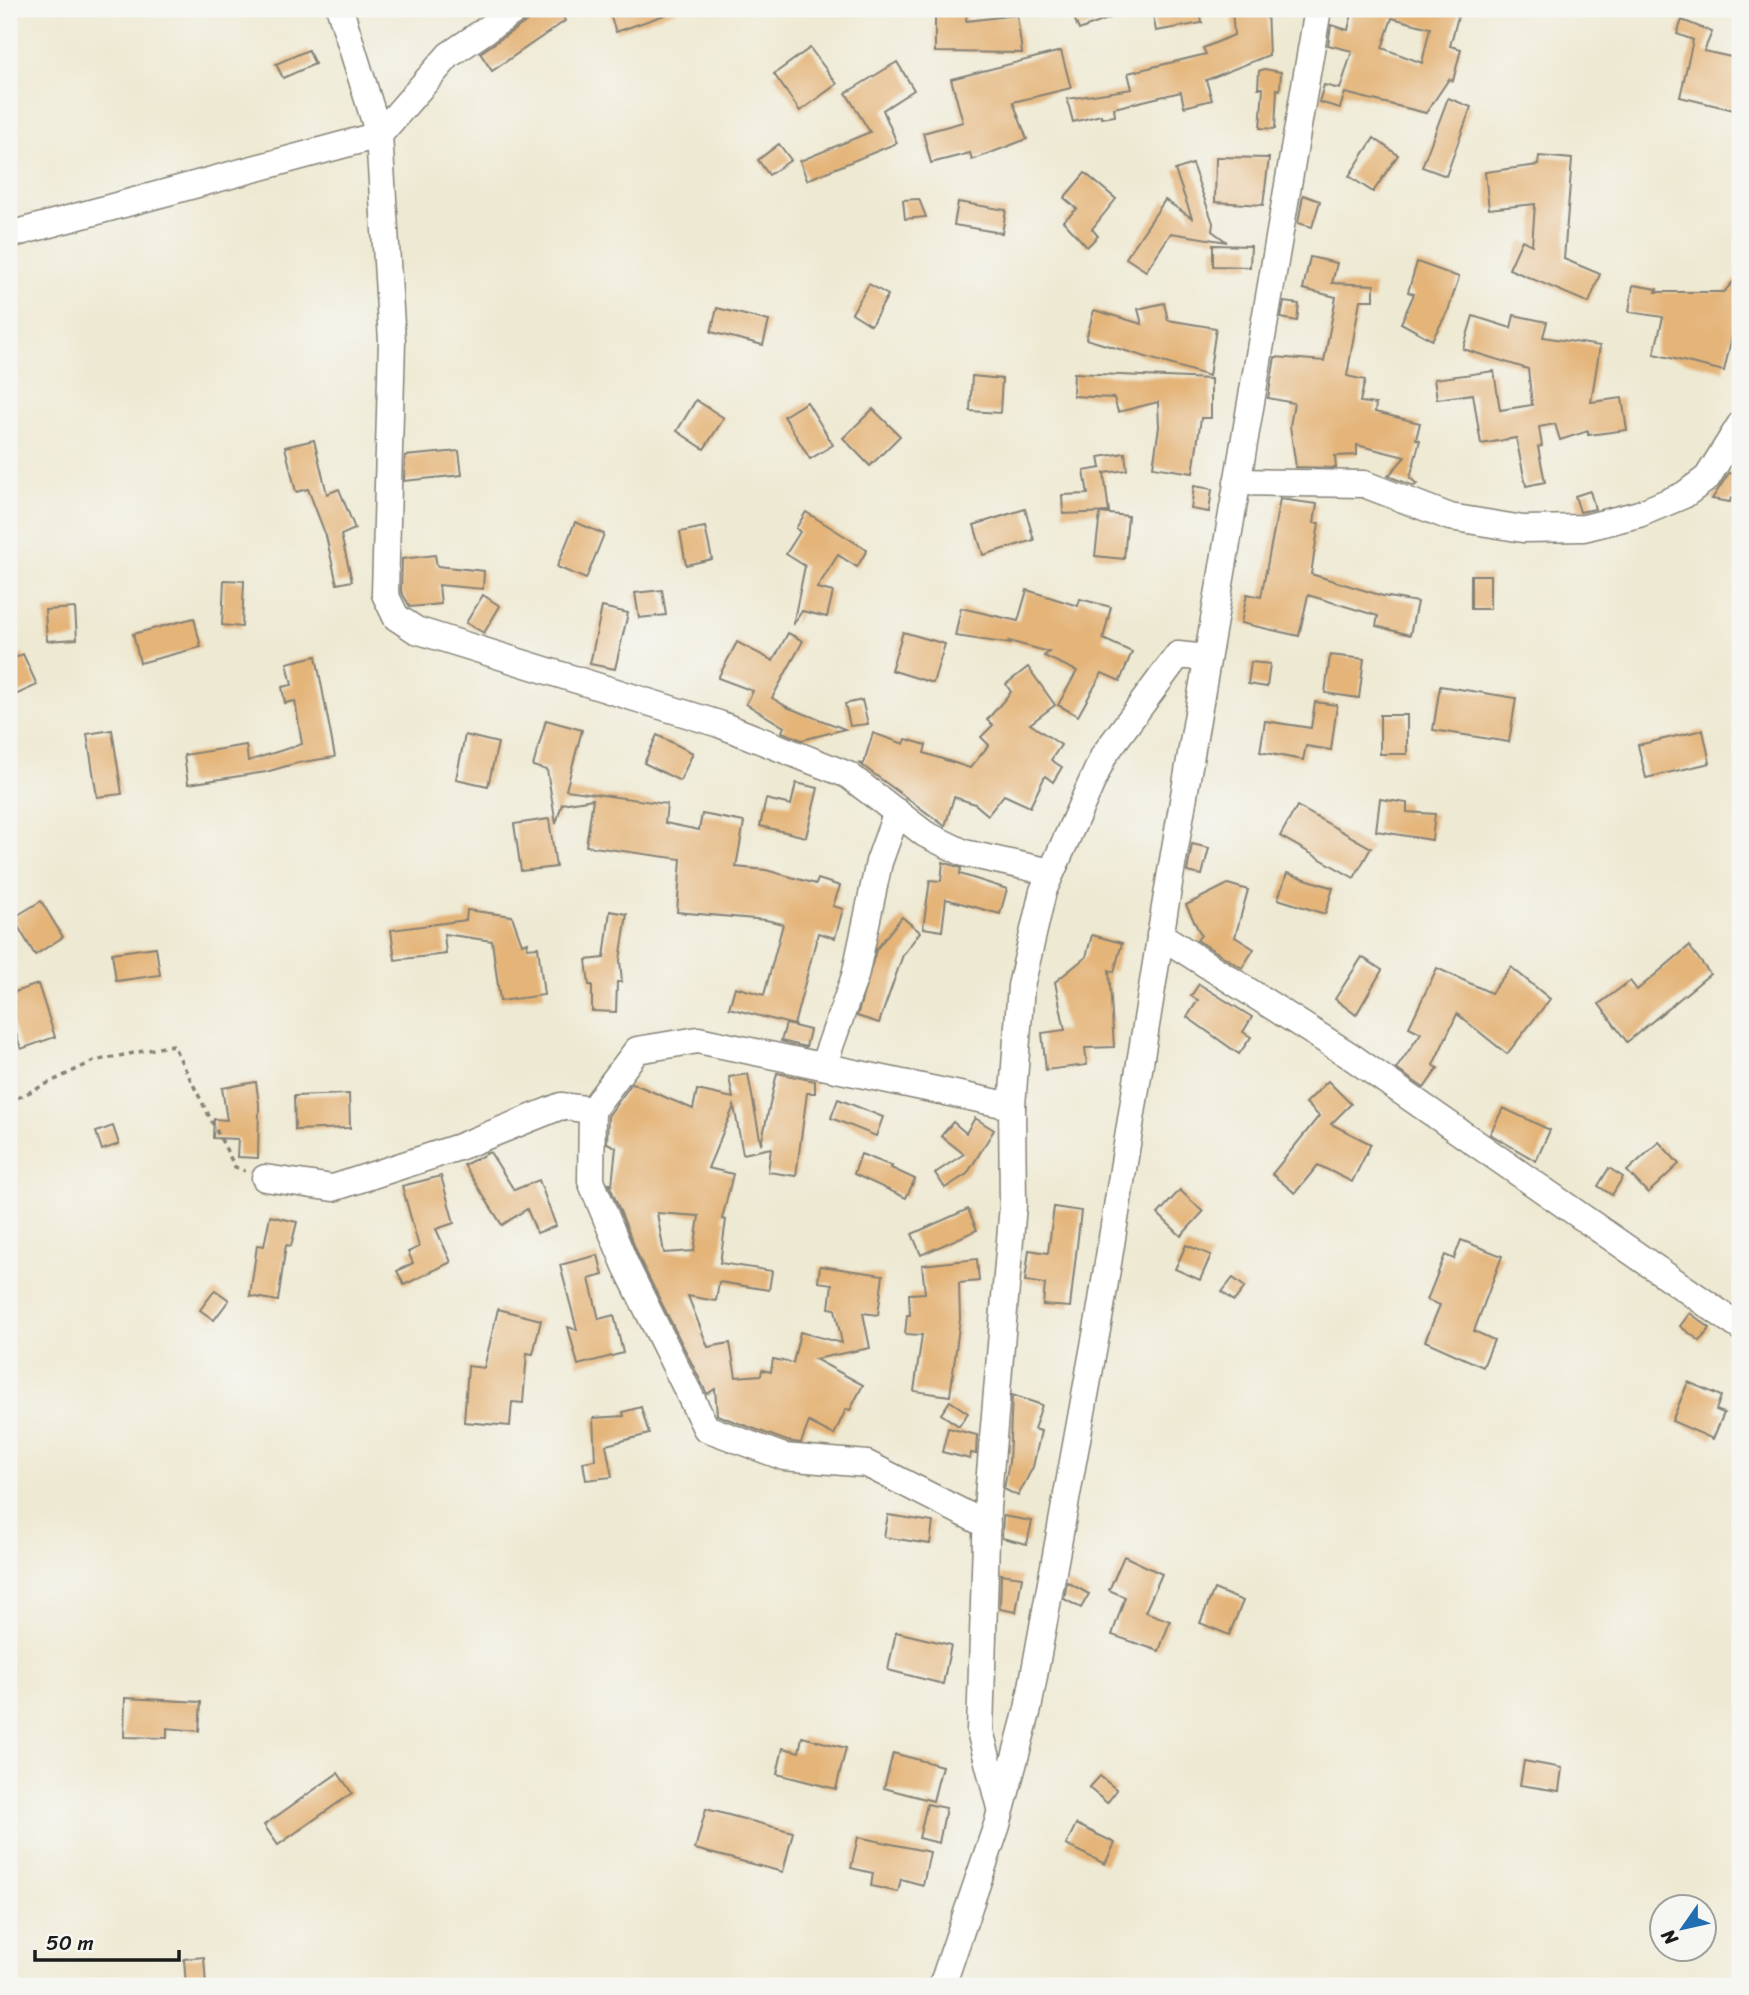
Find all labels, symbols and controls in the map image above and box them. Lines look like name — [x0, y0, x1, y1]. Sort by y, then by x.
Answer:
north arrow — [1648, 1894, 1718, 1964]
scale bar — [35, 1918, 178, 1962]
text: N — [1651, 1922, 1687, 1953]
text: 50 m — [46, 1924, 94, 1962]

